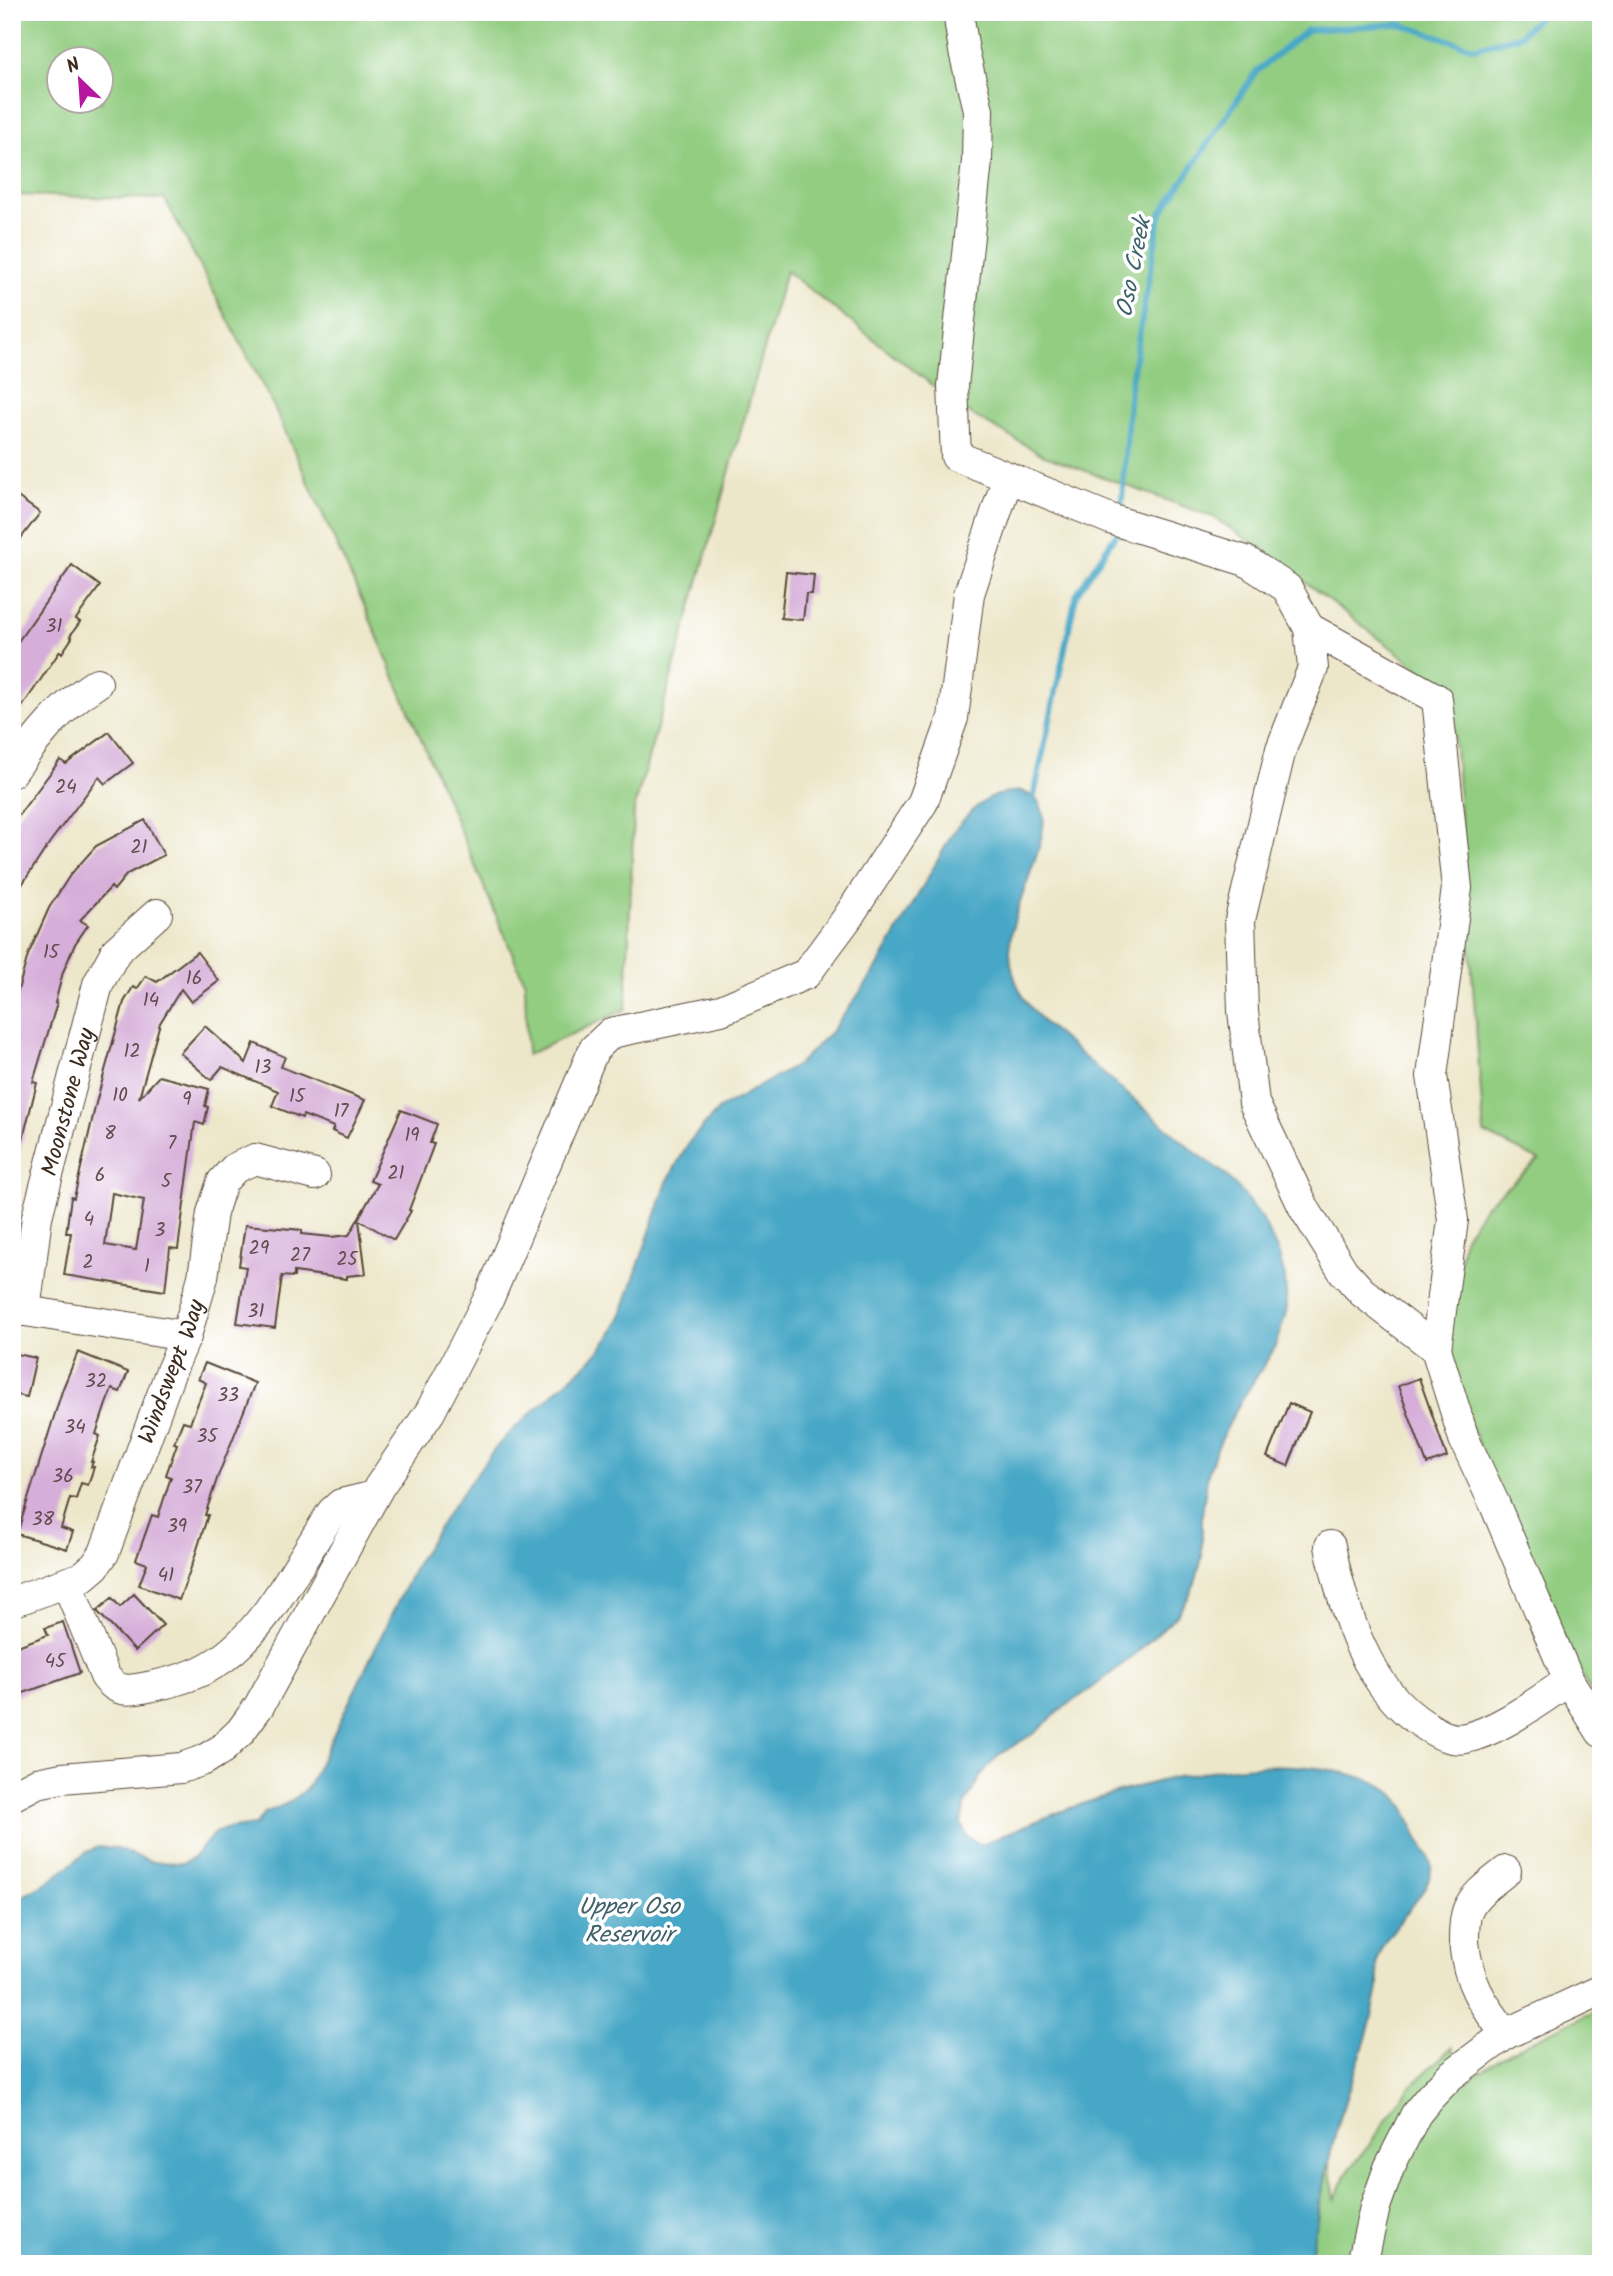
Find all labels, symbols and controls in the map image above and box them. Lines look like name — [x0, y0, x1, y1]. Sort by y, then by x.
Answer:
north arrow — [46, 46, 116, 116]
text: N — [62, 50, 85, 83]
water label: Oso Creek — [1106, 211, 1164, 320]
house number: 31 — [46, 612, 62, 642]
house number: 24 — [55, 773, 77, 803]
house number: 21 — [130, 833, 148, 863]
house number: 15 — [43, 938, 61, 968]
house number: 16 — [186, 964, 202, 994]
house number: 14 — [143, 986, 159, 1016]
street label: Moonstone Way — [32, 1024, 106, 1180]
house number: 12 — [123, 1037, 141, 1067]
house number: 13 — [255, 1053, 272, 1083]
house number: 10 — [112, 1081, 128, 1111]
house number: 15 — [289, 1082, 307, 1112]
house number: 9 — [182, 1085, 192, 1115]
house number: 17 — [334, 1097, 350, 1127]
house number: 8 — [104, 1119, 116, 1149]
house number: 19 — [404, 1121, 420, 1151]
house number: 7 — [168, 1129, 178, 1159]
house number: 21 — [387, 1159, 405, 1189]
house number: 6 — [95, 1161, 105, 1191]
house number: 5 — [161, 1167, 173, 1197]
house number: 4 — [84, 1205, 94, 1235]
house number: 3 — [155, 1216, 166, 1246]
house number: 29 — [249, 1234, 269, 1264]
house number: 27 — [290, 1241, 311, 1271]
house number: 25 — [336, 1245, 359, 1275]
house number: 2 — [82, 1248, 94, 1278]
house number: 1 — [144, 1252, 150, 1282]
street label: Windswept Way — [130, 1295, 216, 1449]
house number: 31 — [248, 1297, 264, 1327]
house number: 32 — [85, 1367, 107, 1397]
house number: 33 — [217, 1381, 239, 1411]
house number: 34 — [64, 1413, 86, 1443]
house number: 35 — [196, 1422, 219, 1452]
house number: 36 — [52, 1462, 74, 1492]
house number: 37 — [182, 1473, 203, 1503]
house number: 38 — [32, 1505, 55, 1535]
house number: 39 — [167, 1512, 187, 1542]
house number: 41 — [158, 1561, 174, 1591]
house number: 45 — [45, 1647, 67, 1677]
water label: Upper Oso Reservoir — [578, 1888, 682, 1955]

